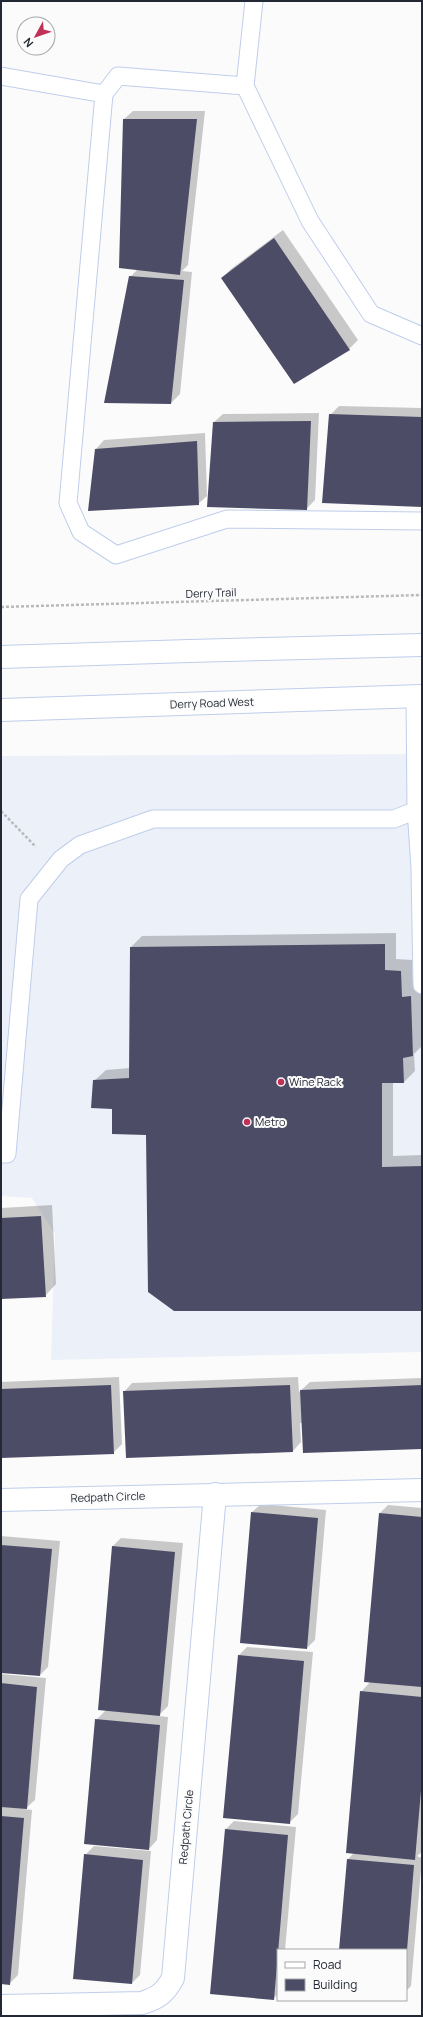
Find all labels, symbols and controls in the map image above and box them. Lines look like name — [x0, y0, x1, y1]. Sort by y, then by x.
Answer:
north arrow — [16, 16, 56, 56]
text: N — [20, 35, 36, 51]
street label: Derry Trail — [185, 584, 237, 601]
street label: Derry Road West — [170, 694, 254, 711]
place label: Wine Rack — [289, 1074, 342, 1089]
marker: Wine Rack — [276, 1077, 286, 1087]
place label: Metro — [255, 1114, 286, 1129]
marker: Metro — [242, 1117, 252, 1127]
street label: Redpath Circle — [70, 1488, 146, 1505]
street label: Redpath Circle — [175, 1788, 196, 1865]
legend — [277, 1949, 407, 2001]
text: Road — [313, 1956, 341, 1973]
text: Building — [313, 1976, 357, 1993]

